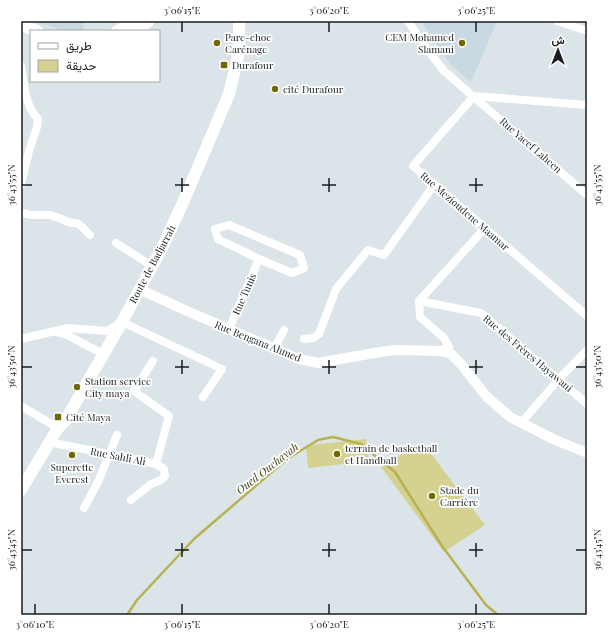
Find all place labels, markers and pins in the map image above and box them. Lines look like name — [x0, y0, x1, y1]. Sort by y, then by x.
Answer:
place label: Pare-choc Carénage — [225, 30, 271, 56]
place label: CEM Mohamed Slamani — [385, 30, 454, 56]
marker: Pare-choc Carénage — [212, 38, 222, 48]
marker: CEM Mohamed Slamani — [457, 38, 467, 48]
place label: Durafour — [232, 58, 274, 72]
marker: Durafour — [219, 60, 229, 70]
place label: cité Durafour — [283, 82, 344, 96]
marker: cité Durafour — [270, 84, 280, 94]
place label: Station service City maya — [85, 374, 151, 400]
marker: Station service City maya — [72, 382, 82, 392]
place label: Cité Maya — [66, 410, 110, 424]
marker: Cité Maya — [53, 412, 63, 422]
place label: terrain de basketball et Handball — [345, 441, 438, 467]
marker: terrain de basketball et Handball — [332, 449, 342, 459]
marker: Superette Everest — [67, 450, 77, 460]
place label: Superette Everest — [50, 460, 94, 486]
place label: Stade du Carrière — [440, 483, 479, 509]
marker: Stade du Carrière — [427, 491, 437, 501]

